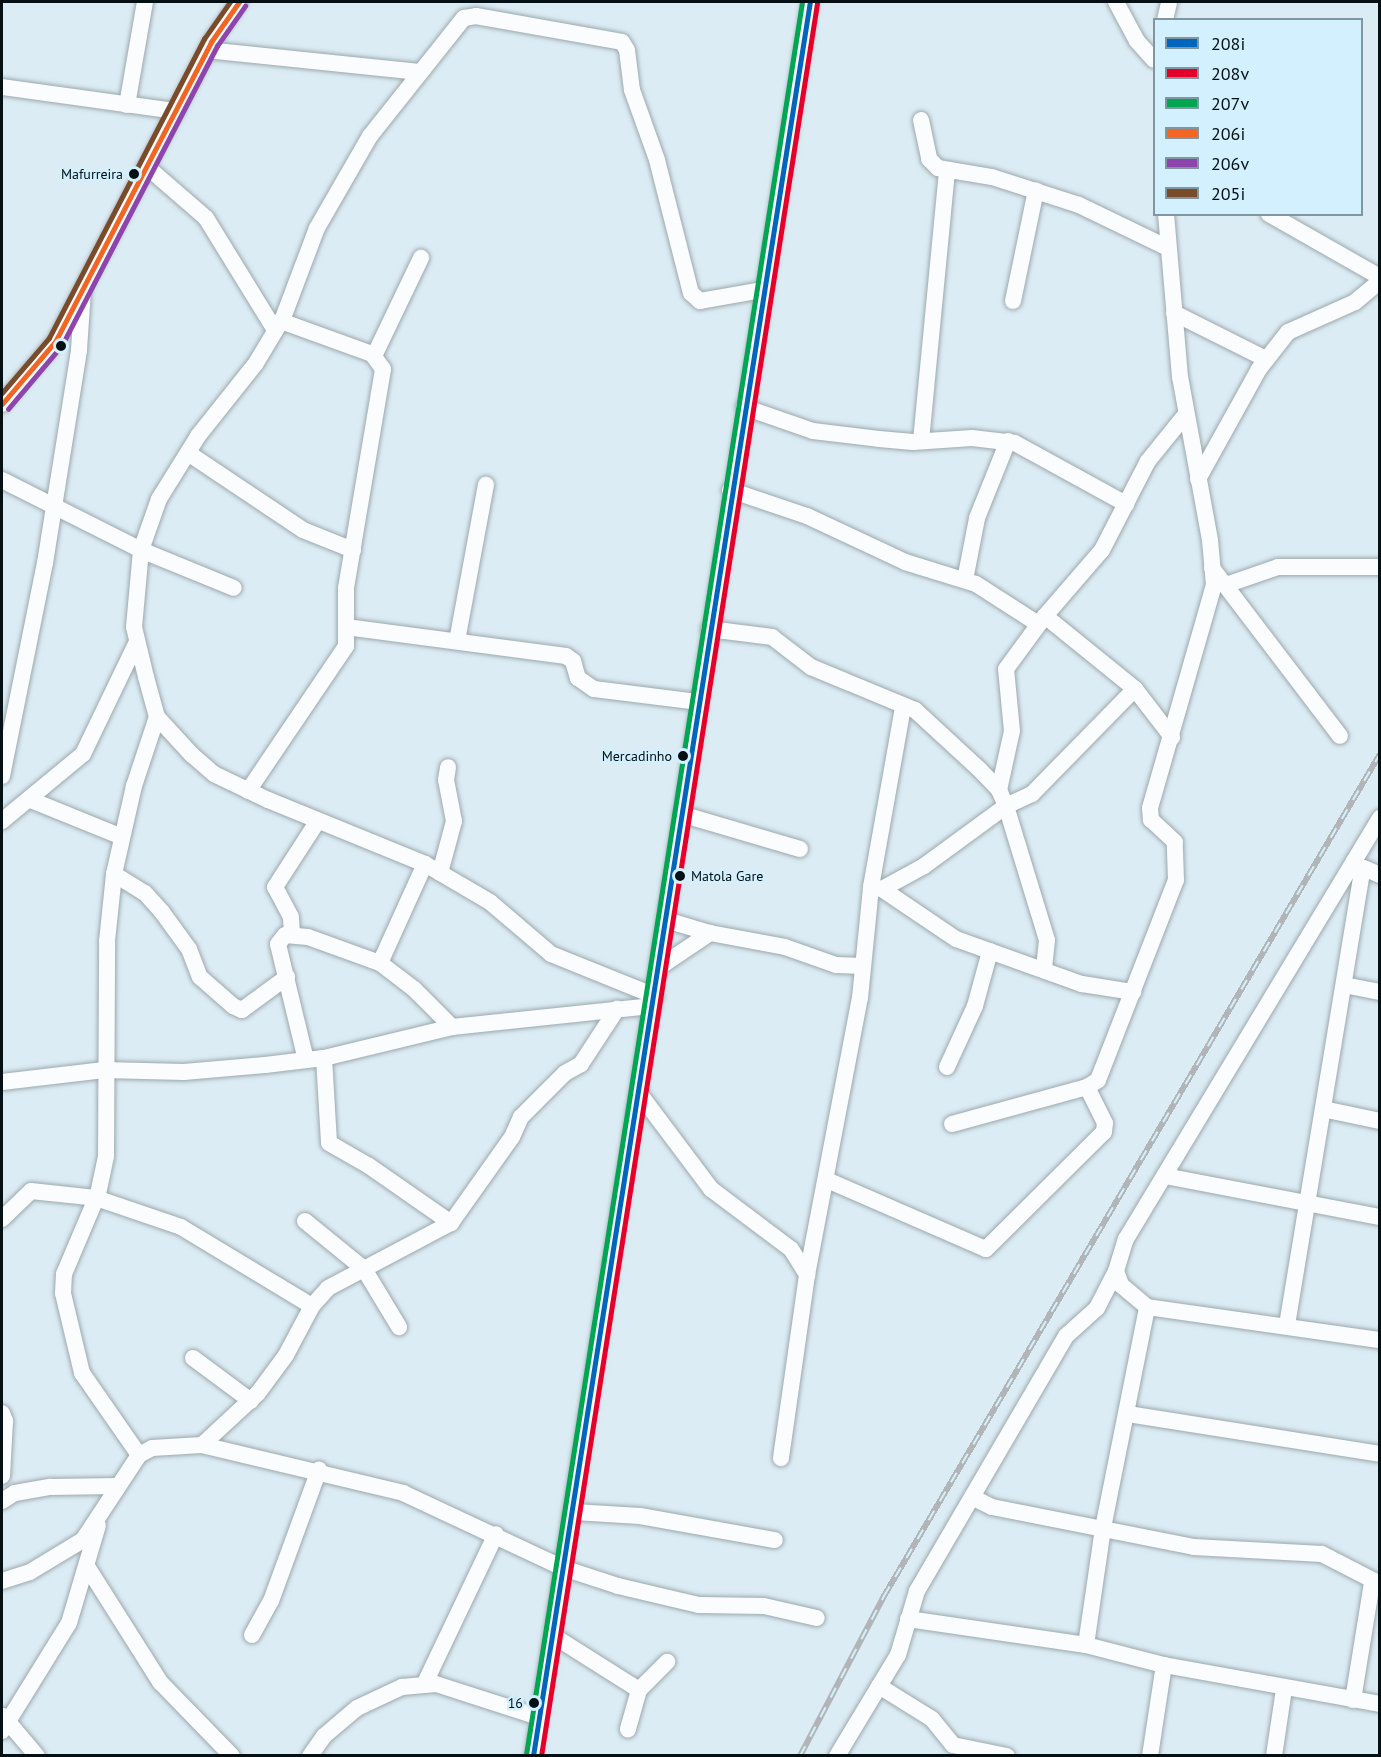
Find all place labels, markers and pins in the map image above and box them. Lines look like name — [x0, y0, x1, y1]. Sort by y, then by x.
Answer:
place label: Mafurreira — [61, 166, 123, 182]
marker: Mafurreira — [128, 168, 140, 180]
unlabelled marker — [55, 340, 67, 352]
place label: Mercadinho — [602, 748, 672, 764]
marker: Mercadinho — [677, 750, 689, 762]
place label: Matola Gare — [691, 868, 763, 884]
marker: Matola Gare — [674, 870, 686, 882]
place label: 16 — [508, 1695, 523, 1711]
marker: 16 — [528, 1697, 540, 1709]

